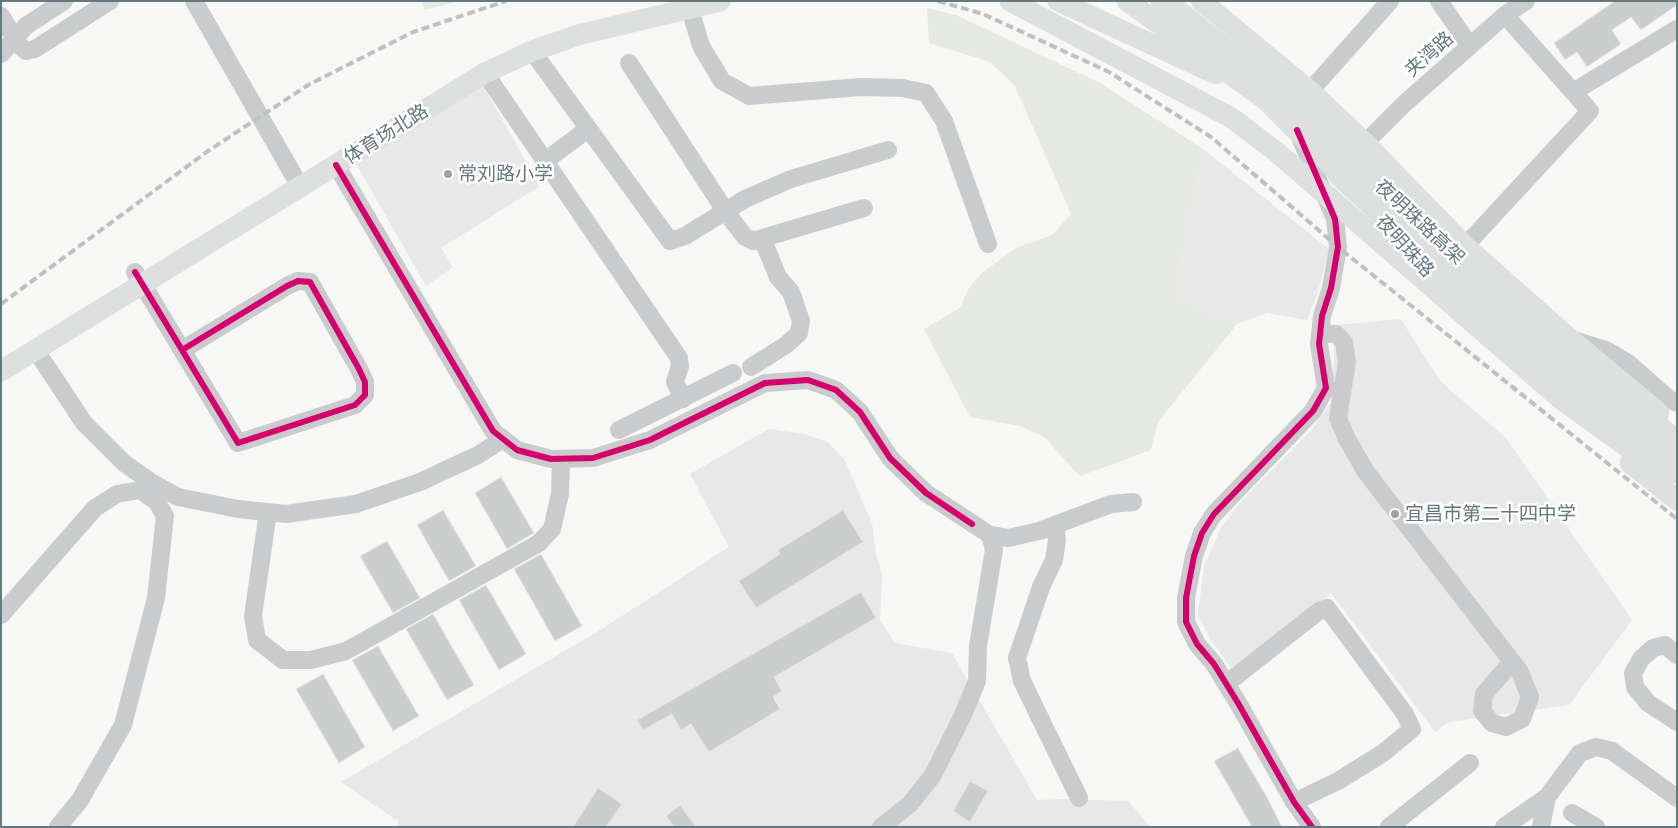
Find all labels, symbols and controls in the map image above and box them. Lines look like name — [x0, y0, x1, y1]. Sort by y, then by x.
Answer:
street label: 夹湾路 — [1400, 27, 1458, 81]
street label: 体育场北路 — [340, 99, 432, 169]
place label: 常刘路小学 — [458, 163, 553, 185]
marker: 常刘路小学 — [442, 168, 454, 180]
street label: 夜明珠路高架 — [1371, 175, 1469, 269]
street label: 夜明珠路 — [1371, 210, 1439, 282]
place label: 宜昌市第二十四中学 — [1405, 503, 1576, 525]
marker: 宜昌市第二十四中学 — [1389, 508, 1401, 520]

